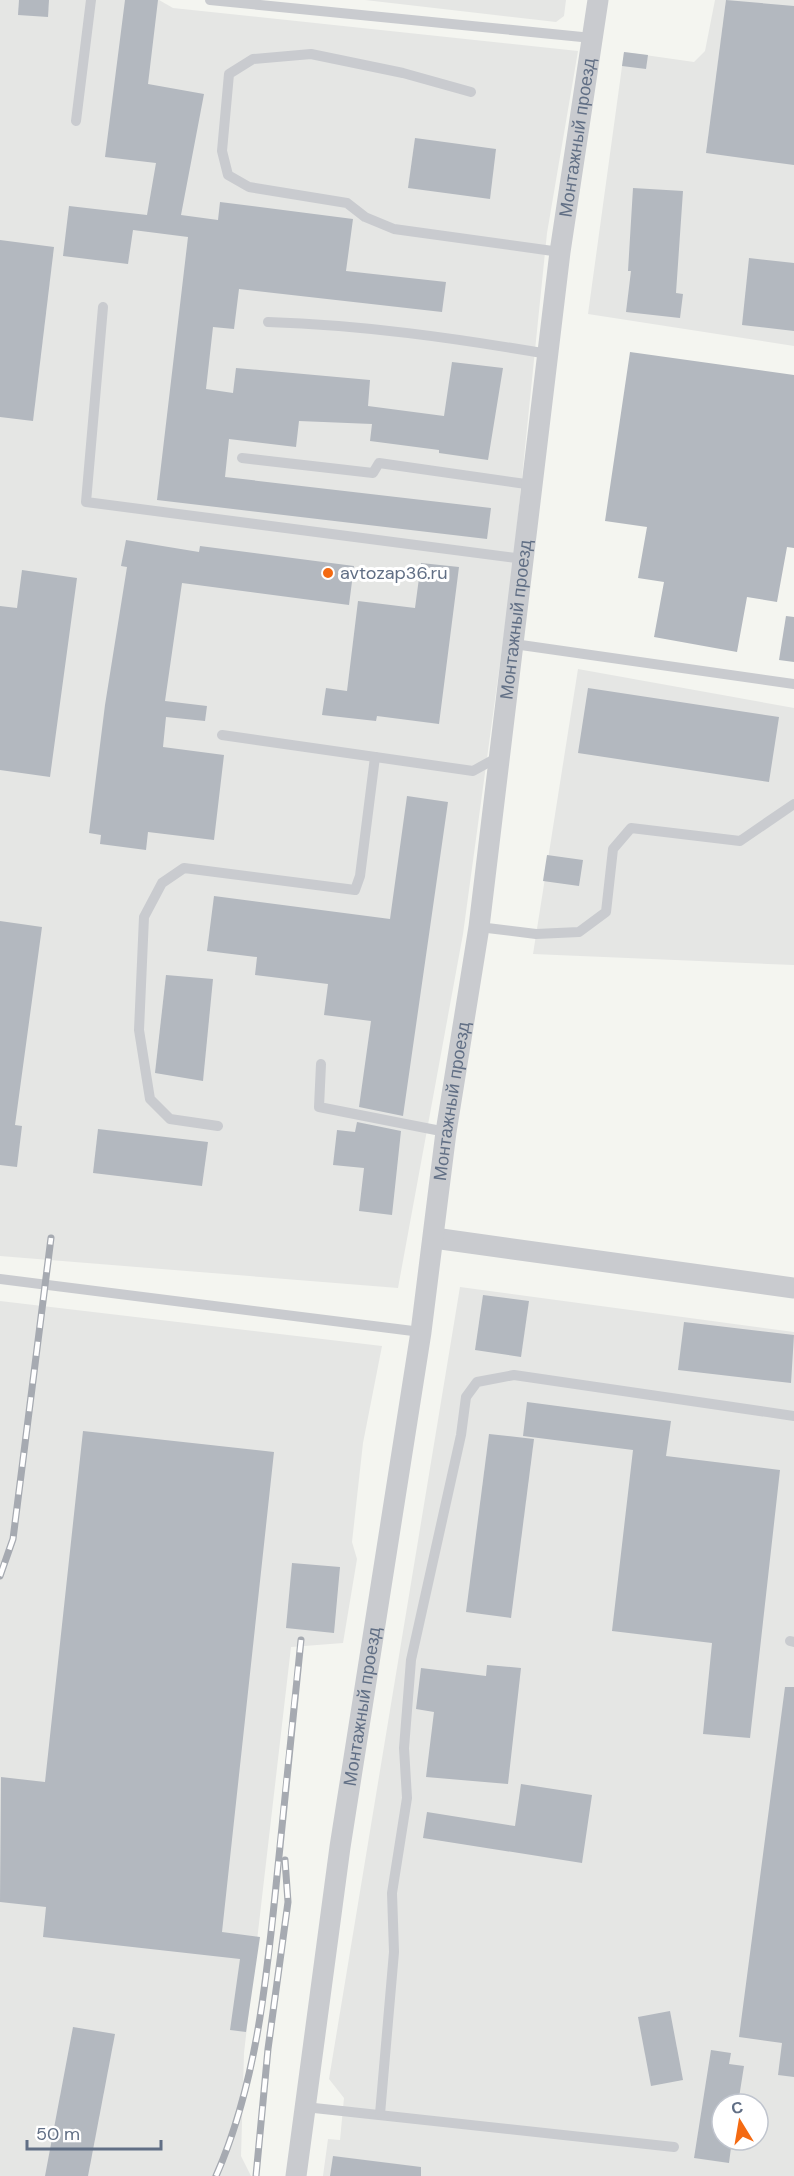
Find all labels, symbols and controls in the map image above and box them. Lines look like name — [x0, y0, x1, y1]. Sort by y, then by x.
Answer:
street label: Монтажный проезд — [553, 56, 601, 219]
street label: Монтажный проезд — [494, 538, 537, 701]
place label: avtozap36.ru — [340, 561, 448, 585]
marker: avtozap36.ru — [321, 566, 335, 580]
street label: Монтажный проезд — [428, 1019, 476, 1182]
street label: Монтажный проезд — [338, 1625, 386, 1788]
north arrow — [710, 2092, 770, 2152]
text: С — [730, 2096, 745, 2119]
scale bar — [27, 2113, 160, 2151]
text: 50 m — [36, 2122, 80, 2146]

